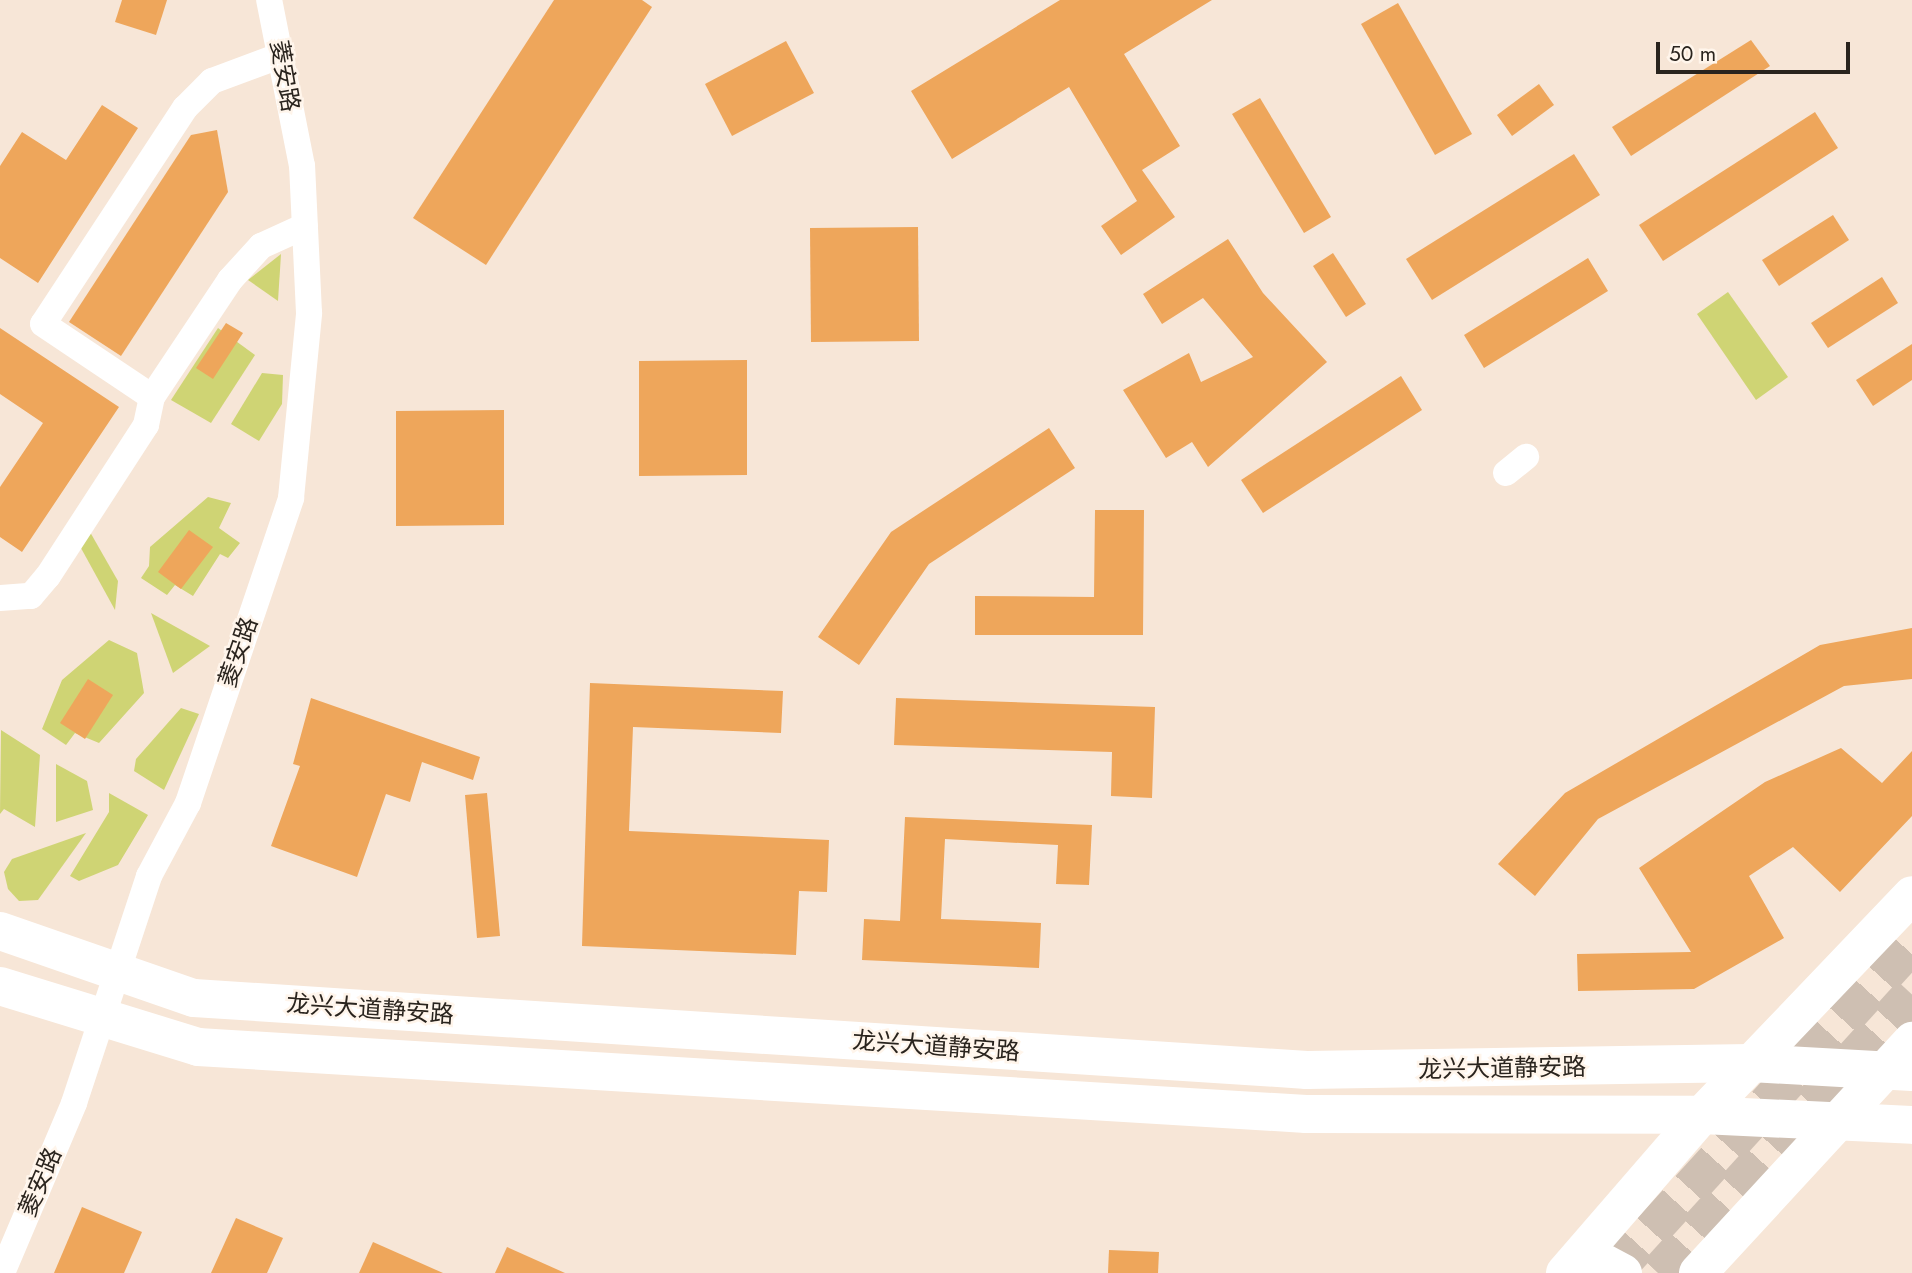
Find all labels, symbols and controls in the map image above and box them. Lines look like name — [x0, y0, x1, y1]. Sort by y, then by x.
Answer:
scale bar — [1660, 28, 1854, 72]
street label: 菱安路 — [265, 38, 305, 114]
text: 50 m — [1669, 39, 1716, 69]
street label: 菱安路 — [213, 613, 263, 691]
street label: 龙兴大道静安路 — [285, 989, 455, 1029]
street label: 龙兴大道静安路 — [851, 1026, 1021, 1066]
street label: 龙兴大道静安路 — [1418, 1052, 1586, 1084]
street label: 菱安路 — [13, 1143, 67, 1221]

